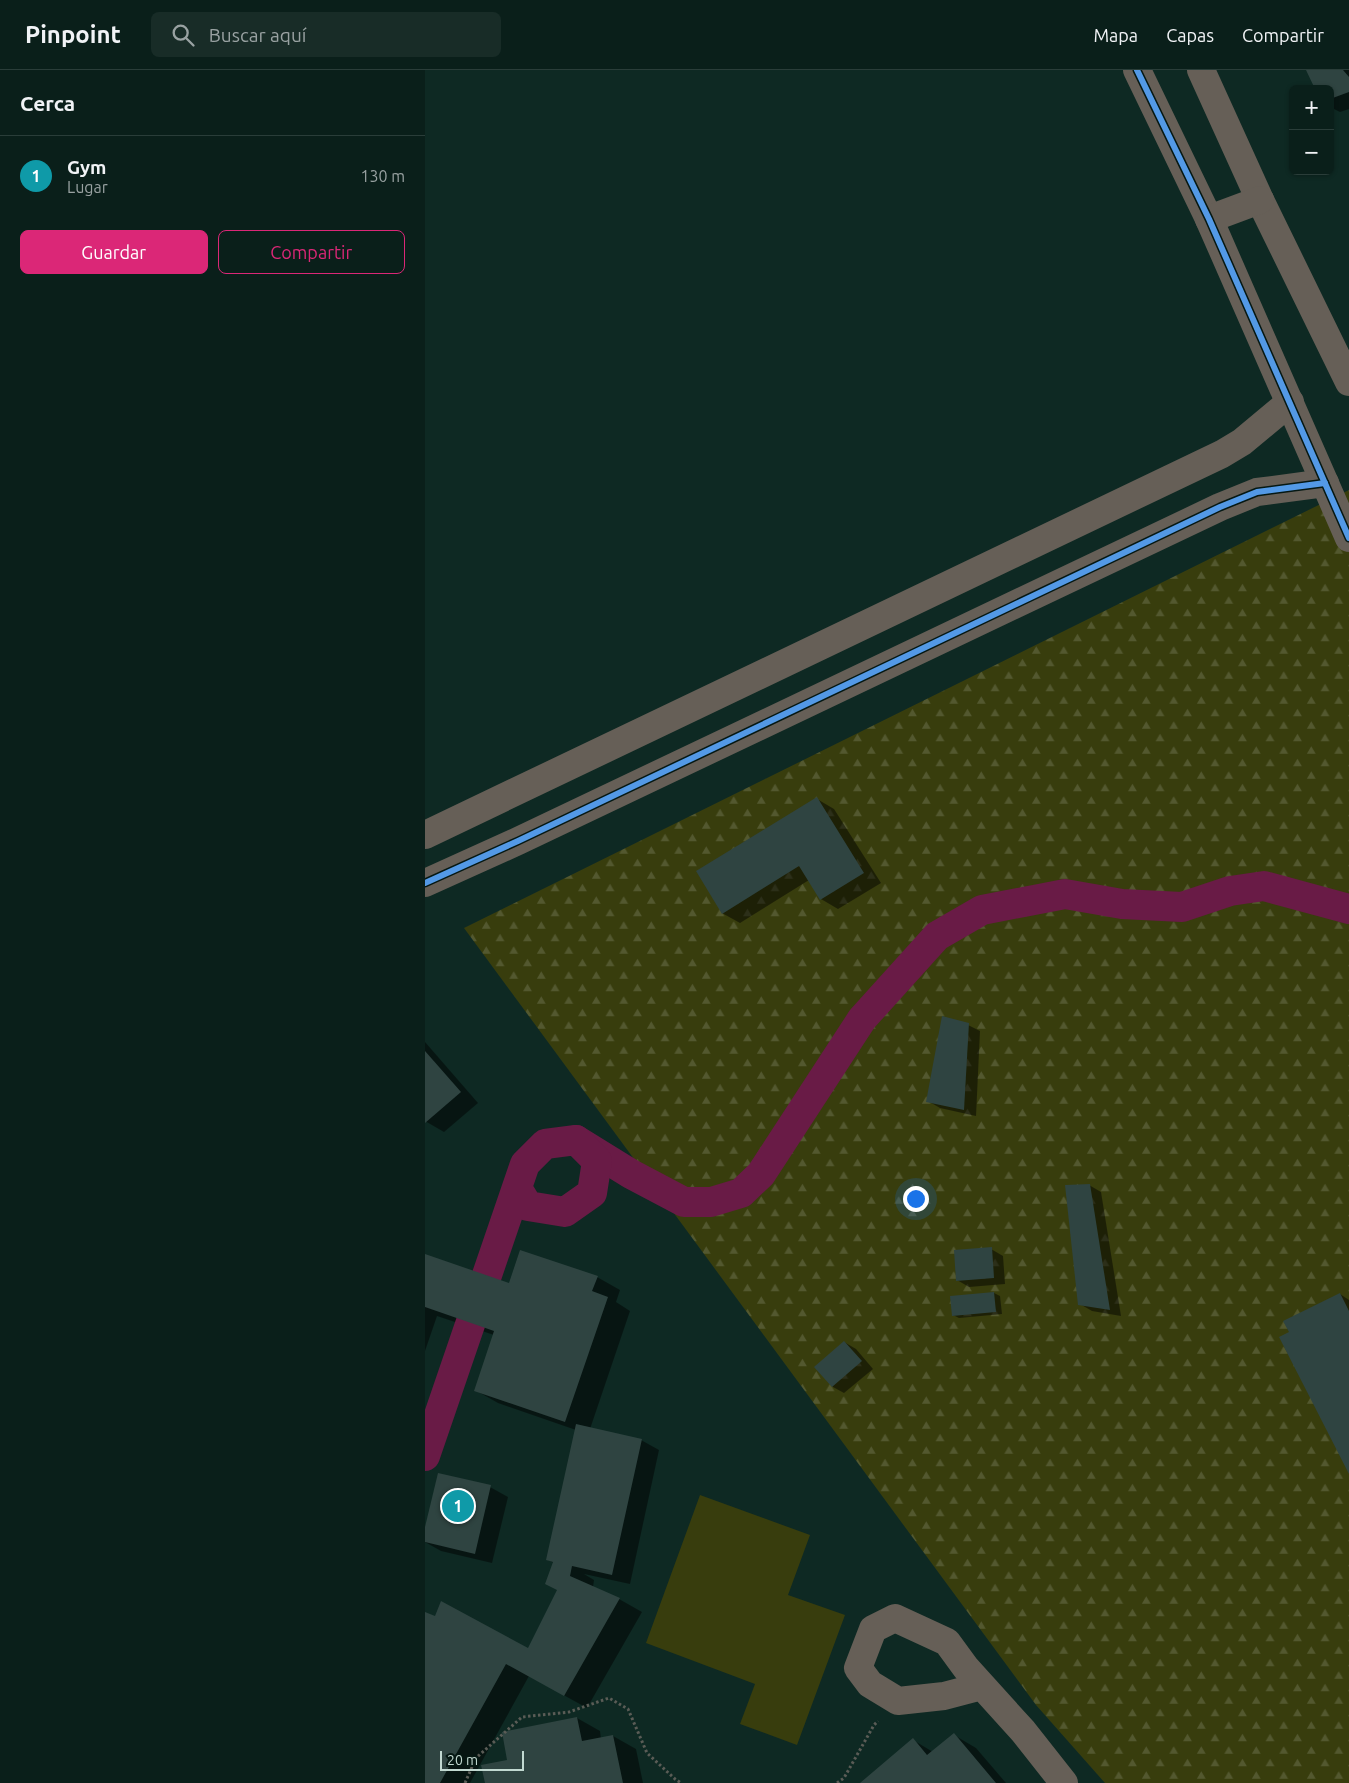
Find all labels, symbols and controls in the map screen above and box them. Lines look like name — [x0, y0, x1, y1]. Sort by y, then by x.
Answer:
search box — [151, 12, 501, 57]
text: Pinpoint — [25, 21, 121, 48]
icon: search — [169, 21, 197, 49]
text: Buscar aquí — [209, 24, 306, 46]
text: Mapa — [1093, 25, 1138, 45]
text: Capas — [1166, 25, 1214, 45]
text: Compartir — [1242, 25, 1324, 45]
map controls — [1289, 85, 1334, 175]
button: + — [1289, 85, 1334, 130]
text: Cerca — [20, 91, 75, 115]
button: − — [1289, 130, 1334, 175]
text: Gym — [67, 156, 106, 178]
text: 1 — [31, 167, 41, 185]
text: 130 m — [360, 167, 405, 185]
text: Lugar — [67, 178, 108, 196]
button: Guardar — [20, 230, 208, 274]
button: Compartir — [218, 230, 405, 274]
your location — [903, 1186, 929, 1212]
pin: 1 — [442, 1487, 474, 1525]
scale bar — [440, 1748, 524, 1771]
text: 20 m — [447, 1752, 478, 1768]

